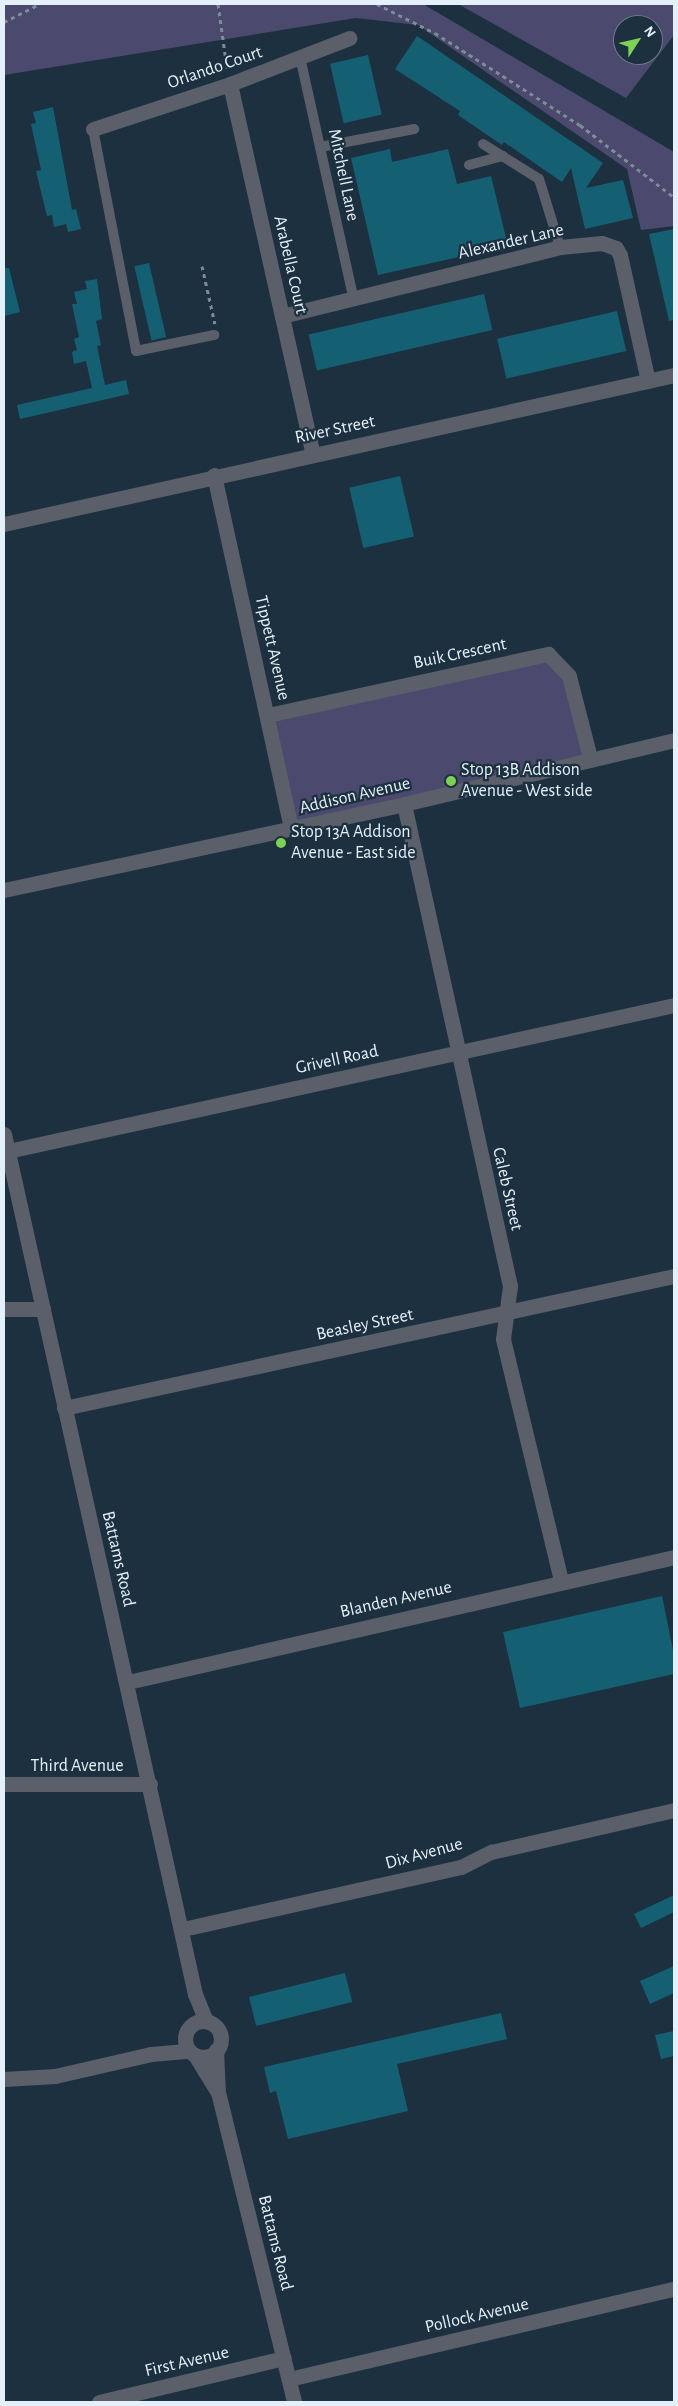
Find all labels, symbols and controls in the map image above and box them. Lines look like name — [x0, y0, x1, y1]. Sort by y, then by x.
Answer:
north arrow — [613, 15, 663, 65]
text: N — [641, 24, 658, 40]
street label: Orlando Court — [165, 42, 265, 94]
street label: Mitchell Lane — [323, 127, 363, 223]
street label: Arabella Court — [268, 214, 312, 316]
street label: Alexander Lane — [456, 219, 566, 265]
street label: River Street — [293, 411, 377, 449]
street label: Tippett Avenue — [249, 594, 295, 702]
street label: Buik Crescent — [412, 634, 508, 674]
place label: Stop 13B Addison Avenue - West side — [461, 760, 593, 802]
street label: Addison Avenue — [297, 773, 413, 819]
marker: Stop 13B Addison Avenue - West side — [445, 775, 457, 787]
place label: Stop 13A Addison Avenue - East side — [291, 822, 416, 864]
marker: Stop 13A Addison Avenue - East side — [275, 837, 287, 849]
street label: Grivell Road — [294, 1041, 380, 1079]
street label: Caleb Street — [487, 1145, 527, 1233]
street label: Beasley Street — [315, 1304, 415, 1346]
street label: Battams Road — [97, 1509, 139, 1609]
street label: Blanden Avenue — [338, 1577, 454, 1623]
street label: Third Avenue — [31, 1755, 123, 1777]
street label: Dix Avenue — [383, 1833, 465, 1875]
street label: Battams Road — [253, 2193, 297, 2293]
street label: Pollock Avenue — [423, 2294, 531, 2338]
street label: First Avenue — [143, 2342, 231, 2382]

